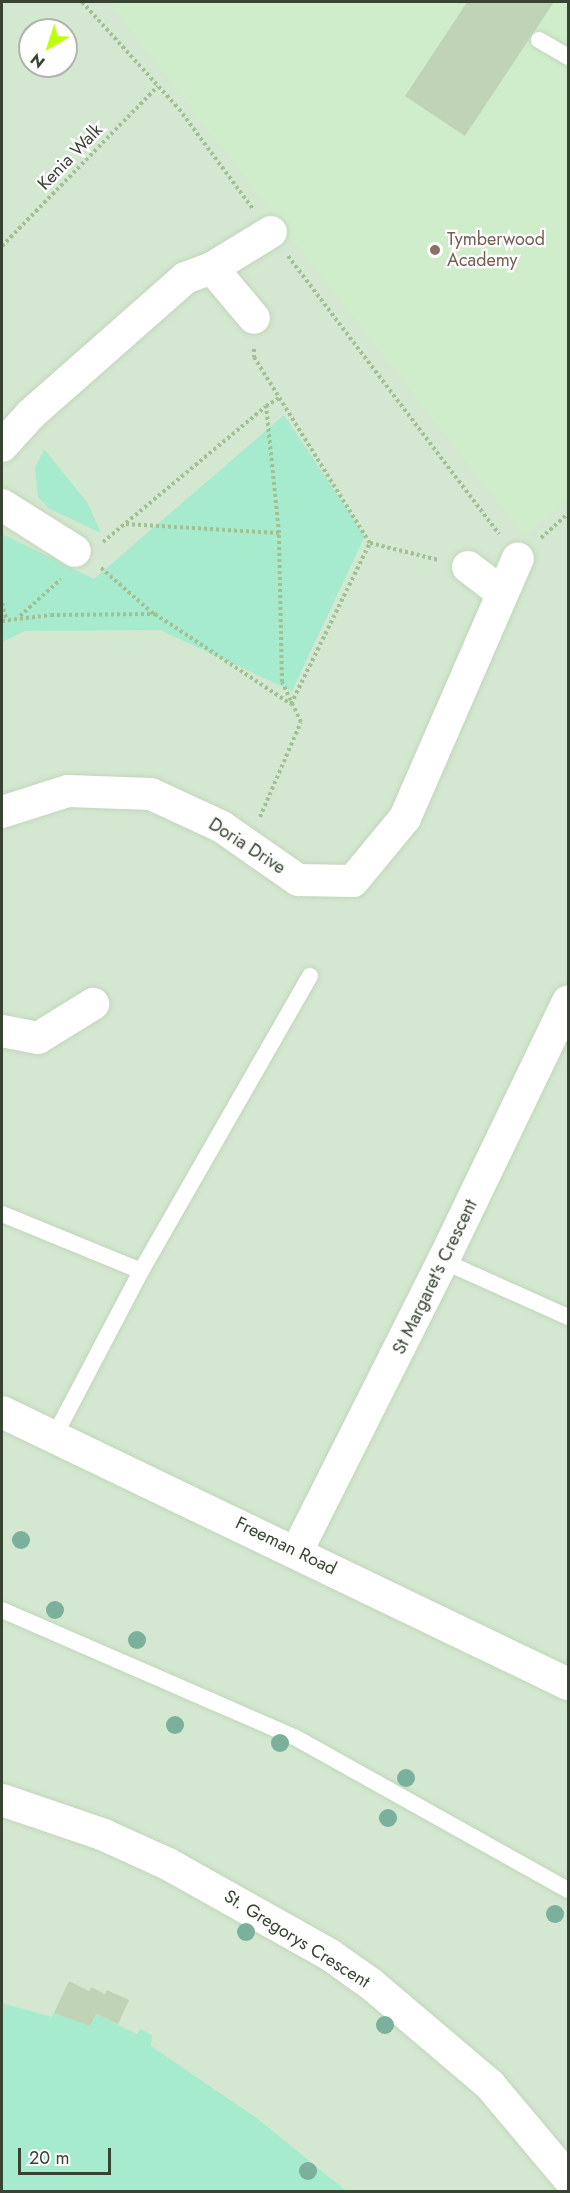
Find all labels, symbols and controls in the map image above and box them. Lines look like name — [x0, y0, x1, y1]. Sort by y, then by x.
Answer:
north arrow — [18, 18, 78, 78]
text: N — [25, 48, 50, 74]
street label: Kenia Walk — [33, 119, 107, 195]
place label: Tymberwood Academy — [447, 229, 545, 272]
marker: Tymberwood Academy — [428, 243, 442, 257]
street label: Doria Drive — [205, 813, 289, 879]
street label: St Margaret's Crescent — [388, 1196, 482, 1358]
street label: Freeman Road — [232, 1512, 340, 1580]
street label: St. Gregorys Crescent — [220, 1885, 374, 1993]
scale bar — [21, 2136, 114, 2174]
text: 20 m — [29, 2145, 69, 2171]

